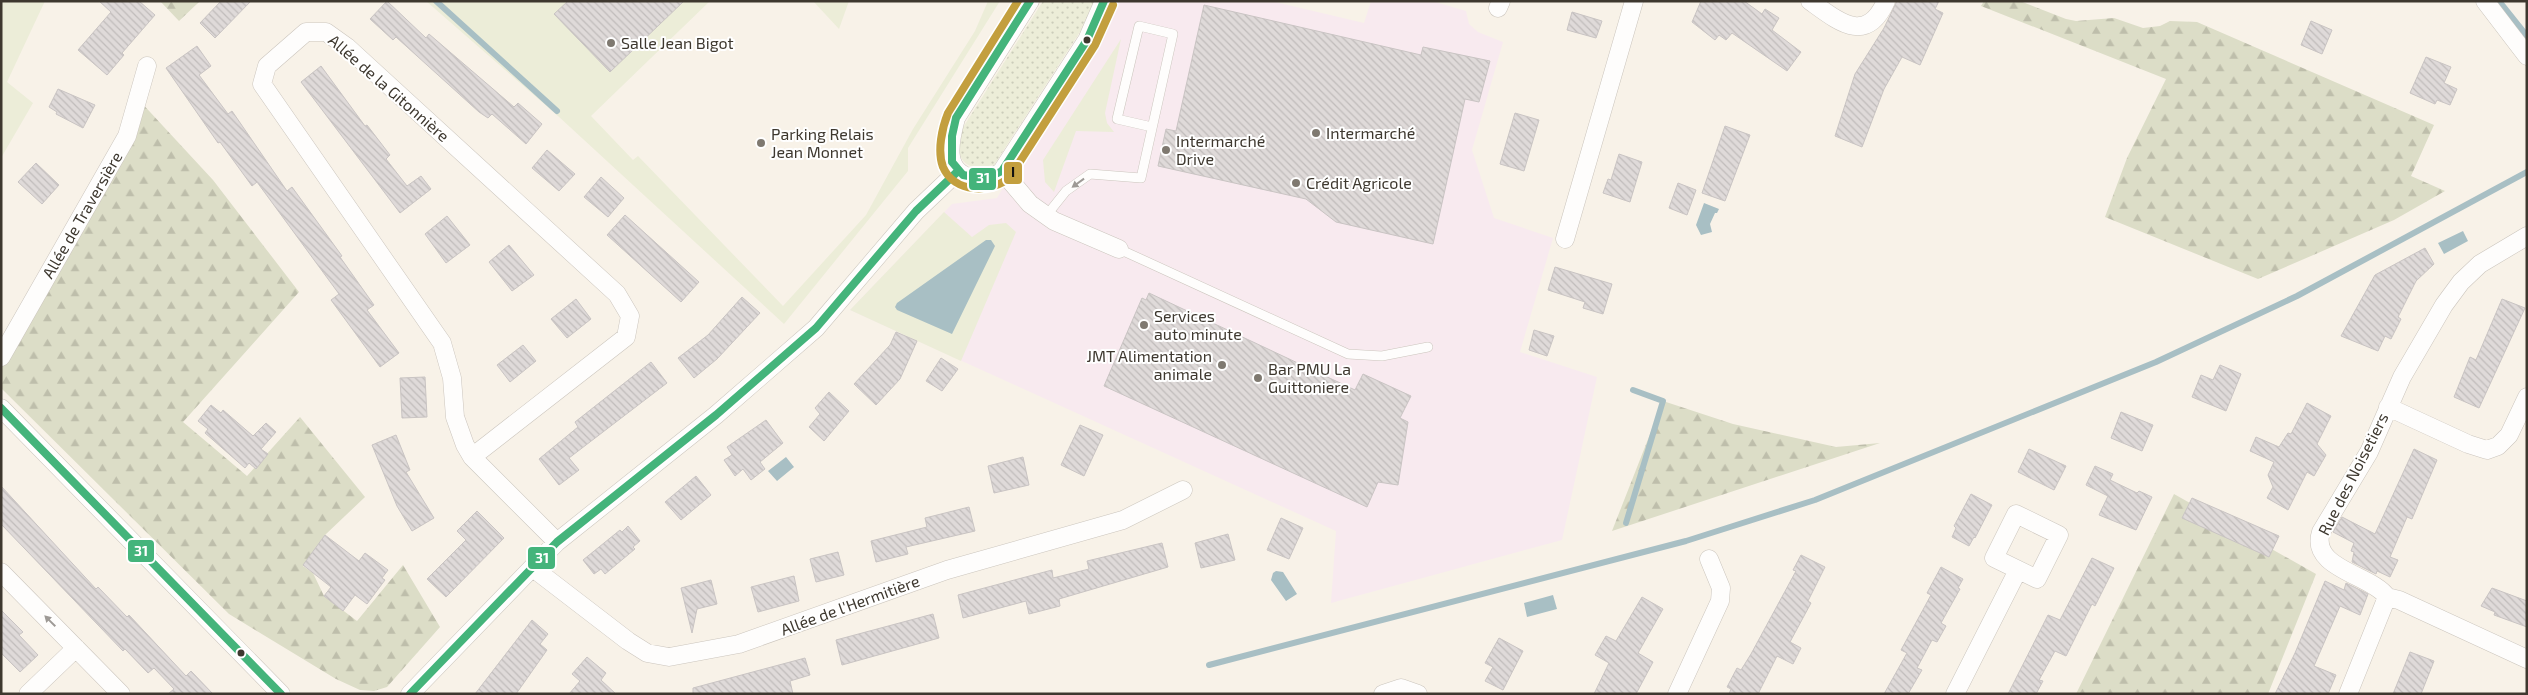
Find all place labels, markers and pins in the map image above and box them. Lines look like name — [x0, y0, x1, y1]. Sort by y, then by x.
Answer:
place label: Salle Jean Bigot — [621, 33, 734, 52]
unlabelled marker — [1082, 35, 1092, 45]
marker: Salle Jean Bigot — [605, 37, 617, 49]
place label: Intermarché — [1326, 123, 1415, 142]
place label: Parking Relais Jean Monnet — [771, 124, 874, 161]
marker: Intermarché — [1310, 127, 1322, 139]
place label: Intermarché Drive — [1176, 131, 1265, 168]
marker: Parking Relais Jean Monnet — [755, 137, 767, 149]
marker: Intermarché Drive — [1160, 144, 1172, 156]
place label: Crédit Agricole — [1306, 173, 1412, 192]
marker: Crédit Agricole — [1290, 177, 1302, 189]
place label: Services auto minute — [1154, 306, 1242, 343]
marker: Services auto minute — [1138, 319, 1150, 331]
place label: JMT Alimentation animale — [1087, 346, 1212, 383]
marker: JMT Alimentation animale — [1216, 359, 1228, 371]
place label: Bar PMU La Guittoniere — [1268, 359, 1351, 396]
marker: Bar PMU La Guittoniere — [1252, 372, 1264, 384]
unlabelled marker — [236, 648, 246, 658]

